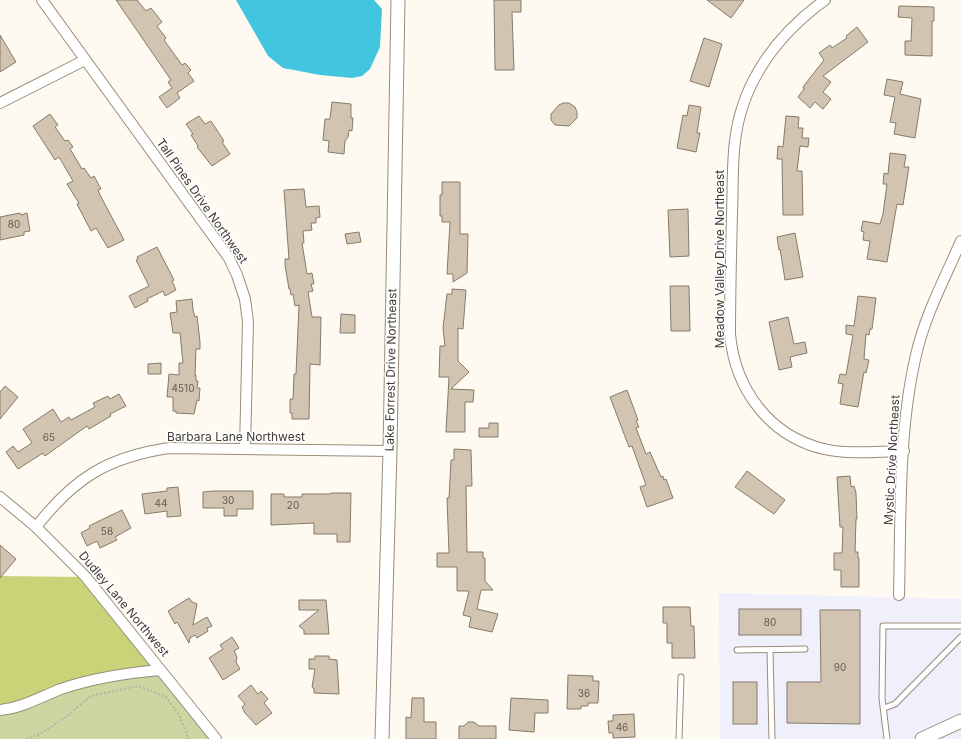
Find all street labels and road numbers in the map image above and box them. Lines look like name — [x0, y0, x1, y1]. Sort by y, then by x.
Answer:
street label: Tall Pines Drive Northwest — [153, 135, 251, 266]
street label: Meadow Valley Drive Northeast — [712, 170, 727, 348]
street label: Lake Forrest Drive Northeast — [382, 288, 399, 452]
street label: Mystic Drive Northeast — [881, 394, 902, 525]
street label: Barbara Lane Northwest — [167, 429, 305, 444]
street label: Dudley Lane Northwest — [76, 548, 173, 659]

